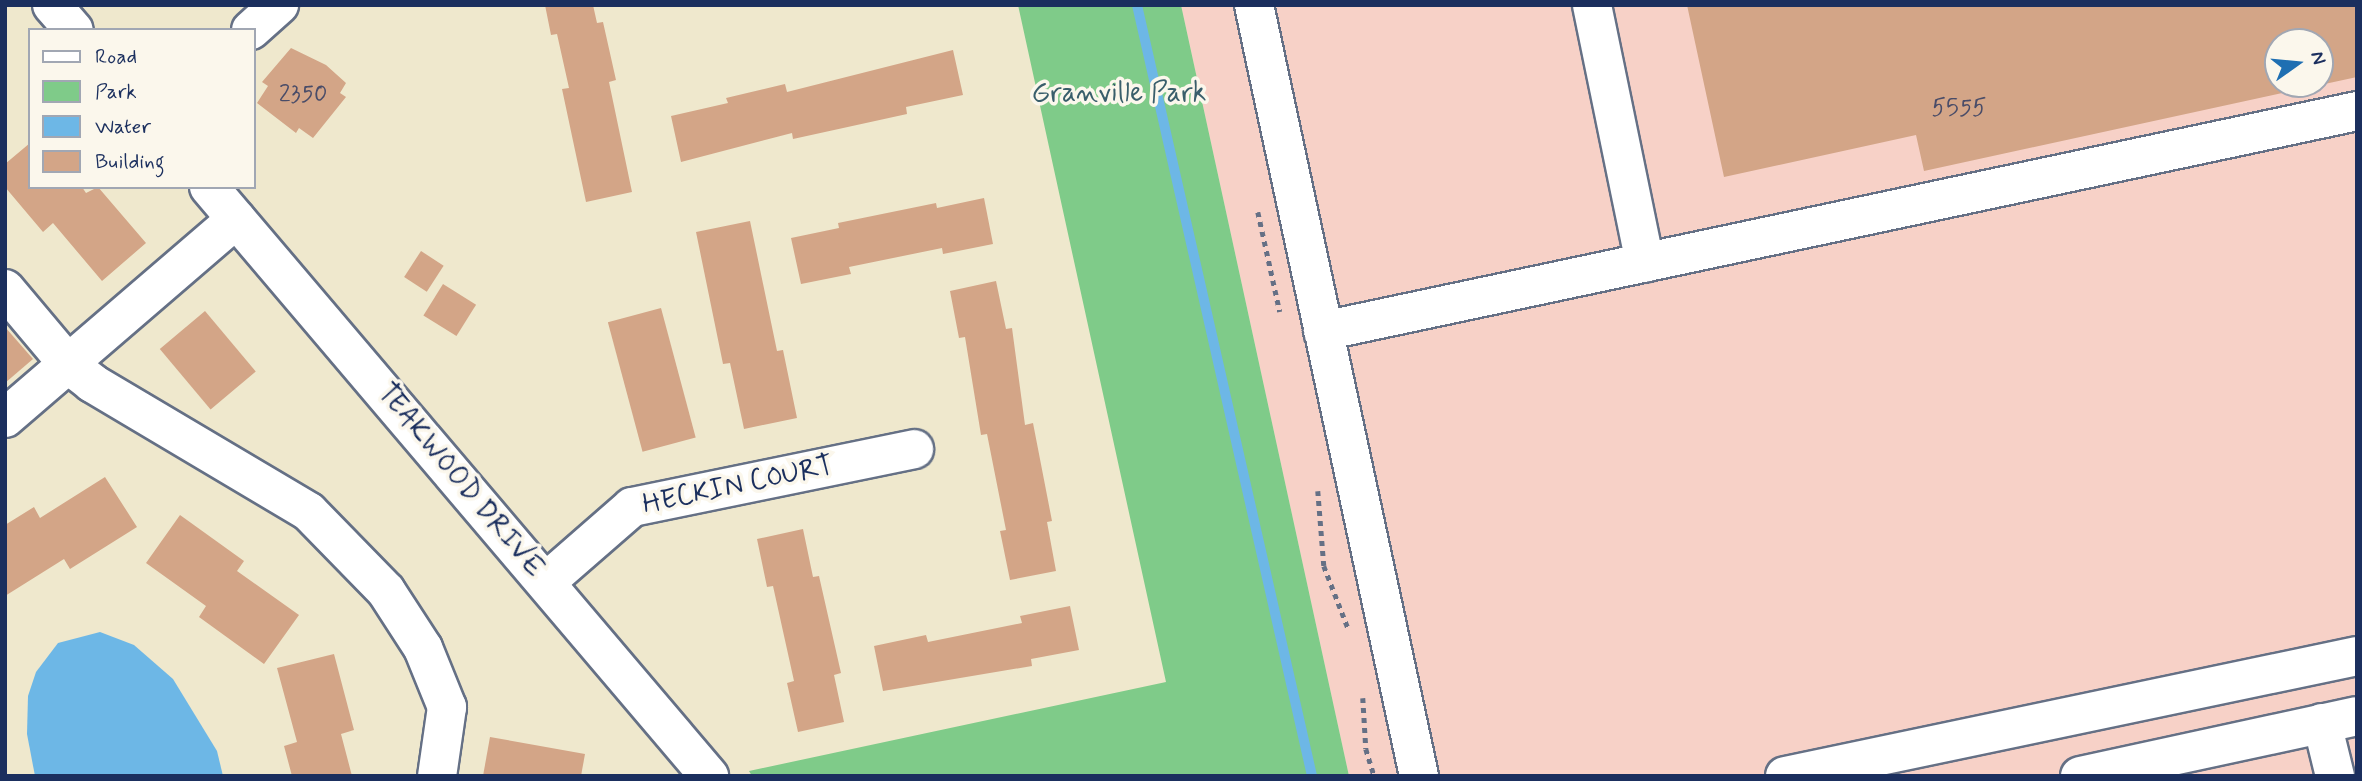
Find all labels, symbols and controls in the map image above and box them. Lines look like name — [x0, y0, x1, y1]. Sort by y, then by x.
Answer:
legend — [28, 28, 256, 189]
north arrow — [2264, 28, 2334, 98]
text: Road — [95, 43, 137, 71]
text: N — [2304, 49, 2332, 67]
park label: Granville Park — [1032, 77, 1206, 111]
text: Park — [95, 78, 137, 106]
house number: 2350 — [279, 81, 327, 109]
house number: 5555 — [1932, 95, 1986, 123]
text: Water — [95, 113, 151, 141]
text: Building — [95, 148, 165, 176]
street label: TEAKWOOD DRIVE — [369, 377, 551, 585]
street label: HECKIN COURT — [637, 449, 839, 523]

